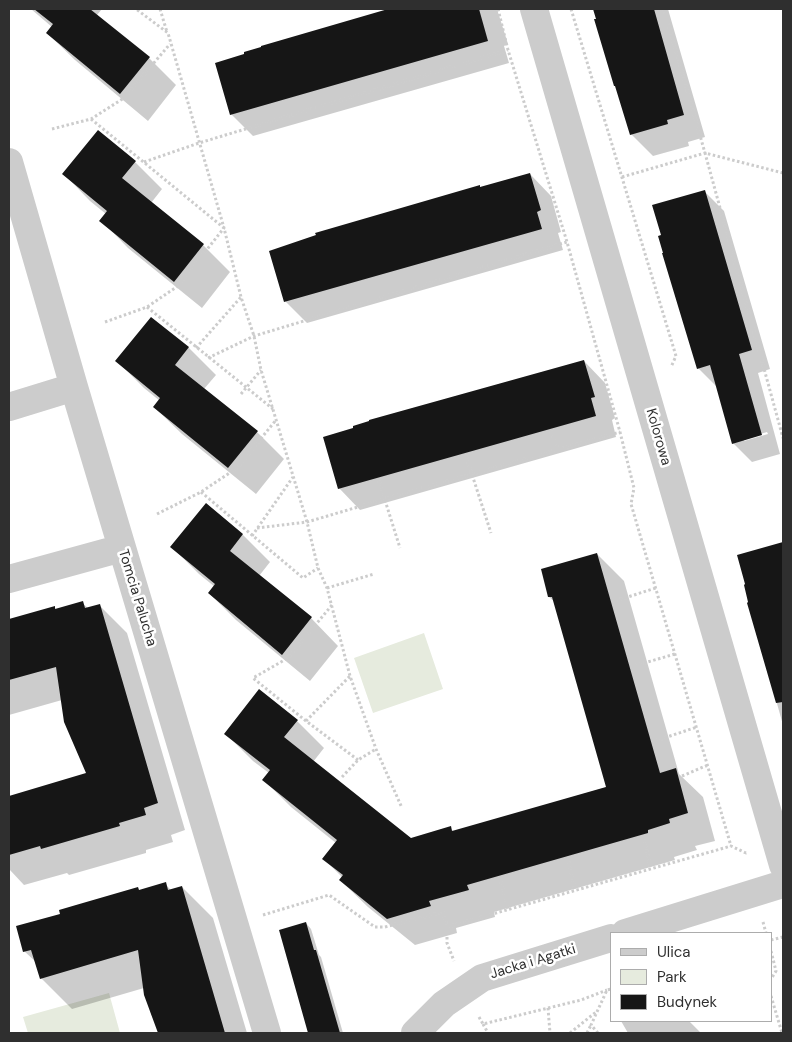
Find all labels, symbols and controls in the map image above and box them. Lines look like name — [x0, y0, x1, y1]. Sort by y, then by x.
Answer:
street label: Kolorowa — [642, 407, 674, 467]
street label: Tomcia Palucha — [114, 548, 160, 648]
legend — [610, 932, 772, 1022]
street label: Jacka i Agatki — [488, 941, 578, 983]
text: Ulica — [657, 942, 691, 962]
text: Park — [657, 967, 687, 987]
text: Budynek — [657, 992, 717, 1012]

